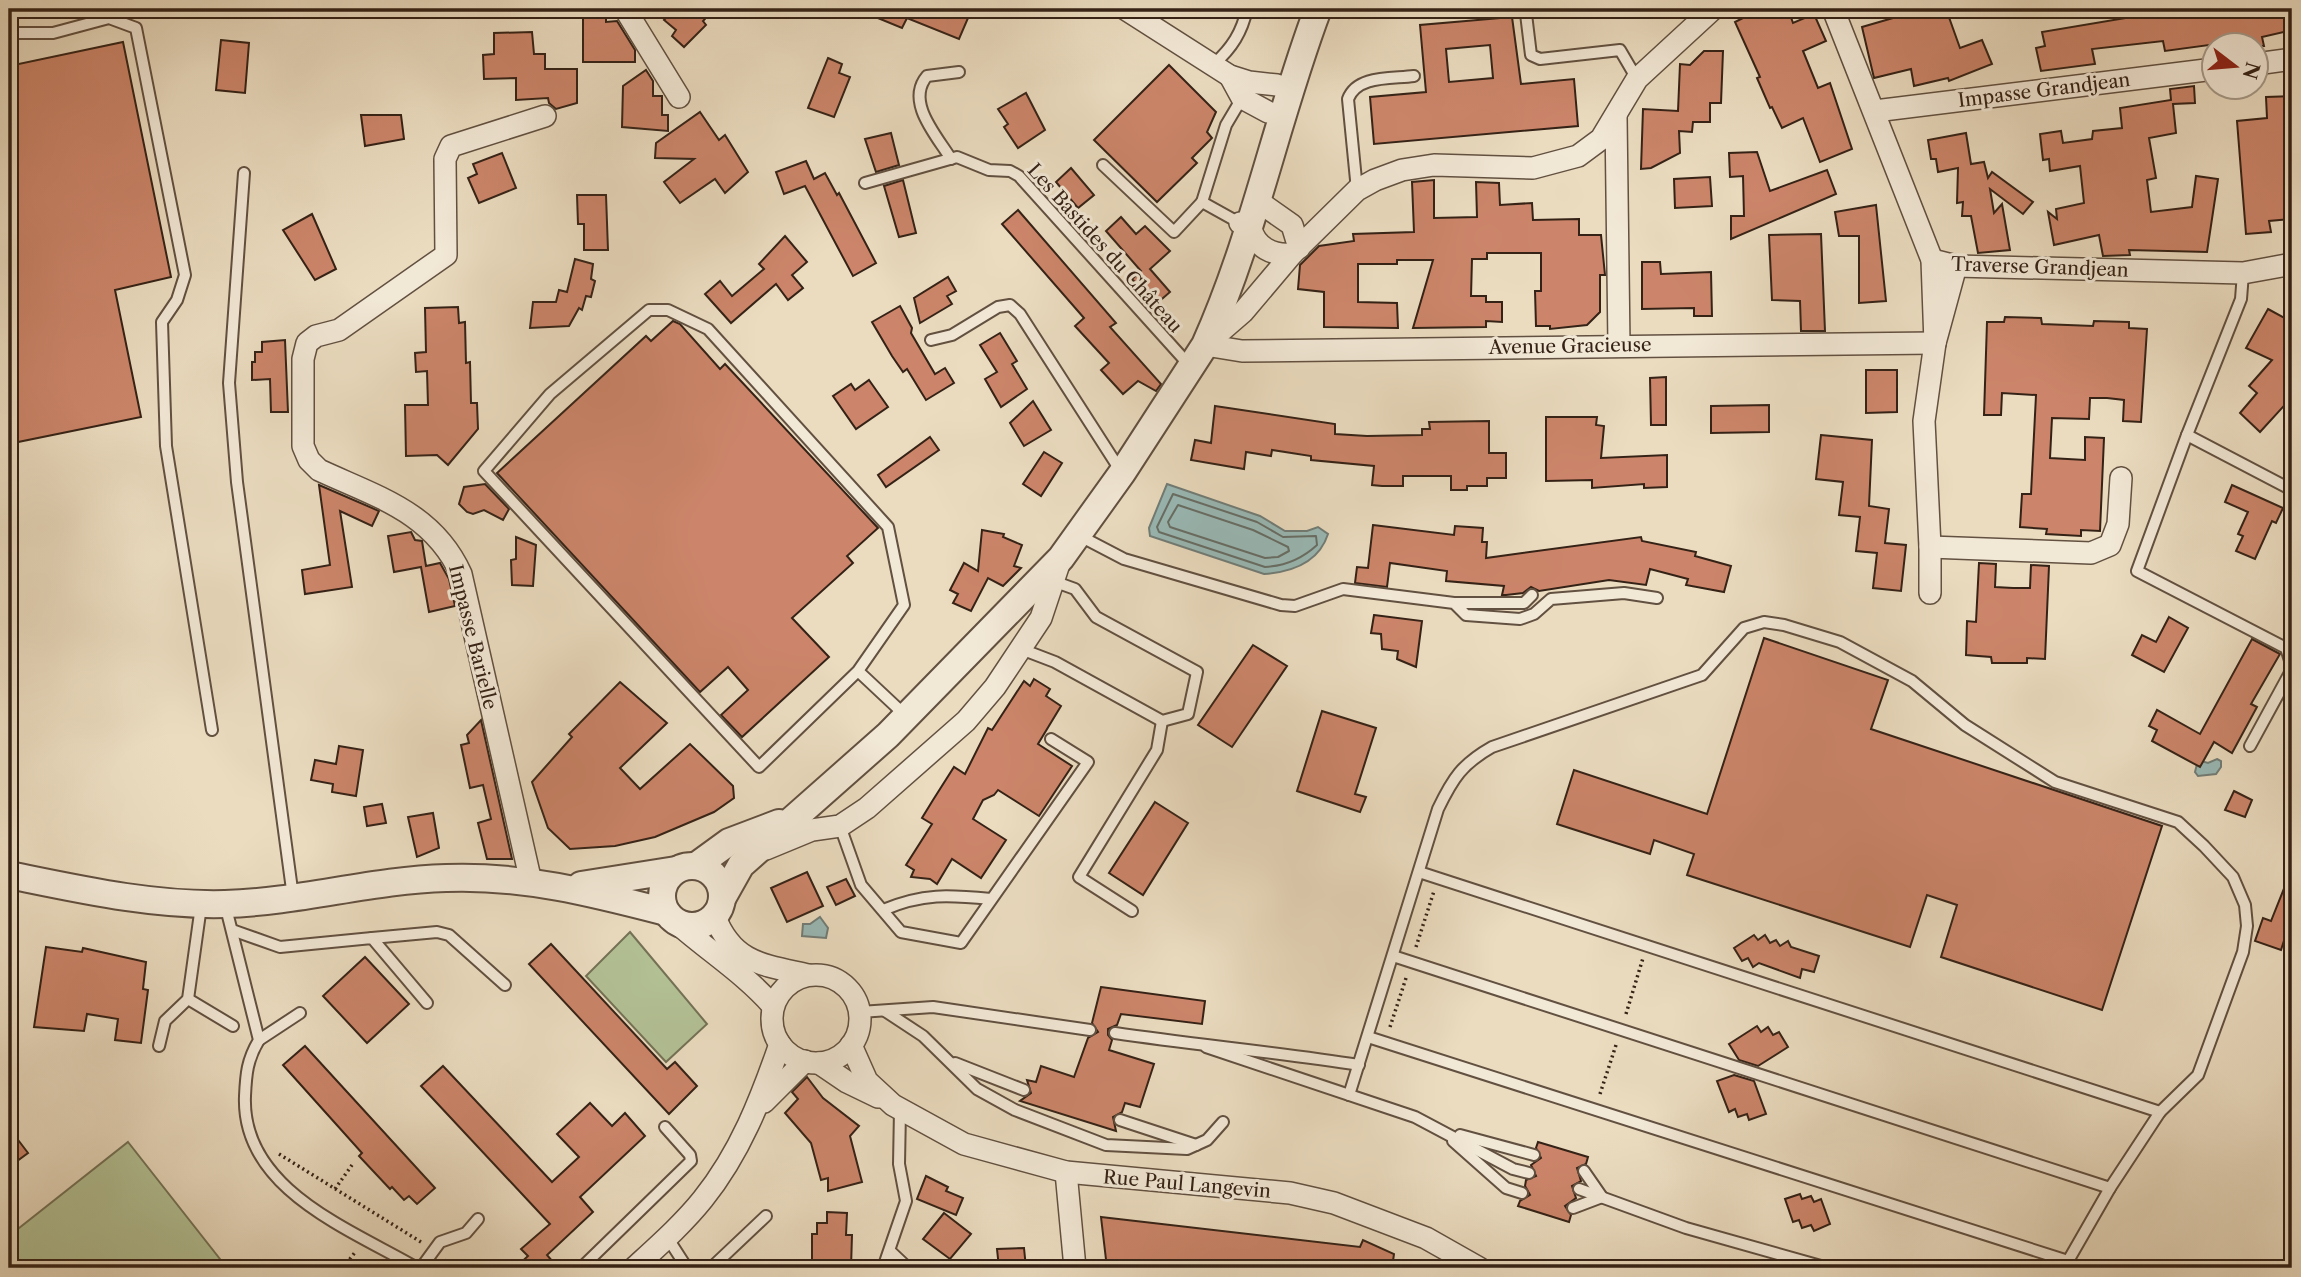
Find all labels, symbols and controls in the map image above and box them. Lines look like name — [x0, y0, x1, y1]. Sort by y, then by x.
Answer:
north arrow — [2200, 32, 2270, 102]
text: N — [2238, 59, 2264, 82]
street label: Impasse Grandjean — [1956, 68, 2132, 112]
street label: Les Bastides du Château — [1023, 159, 1187, 338]
street label: Traverse Grandjean — [1951, 252, 2129, 282]
street label: Avenue Gracieuse — [1487, 333, 1652, 359]
street label: Impasse Barielle — [444, 562, 502, 712]
street label: Rue Paul Langevin — [1102, 1165, 1272, 1203]

